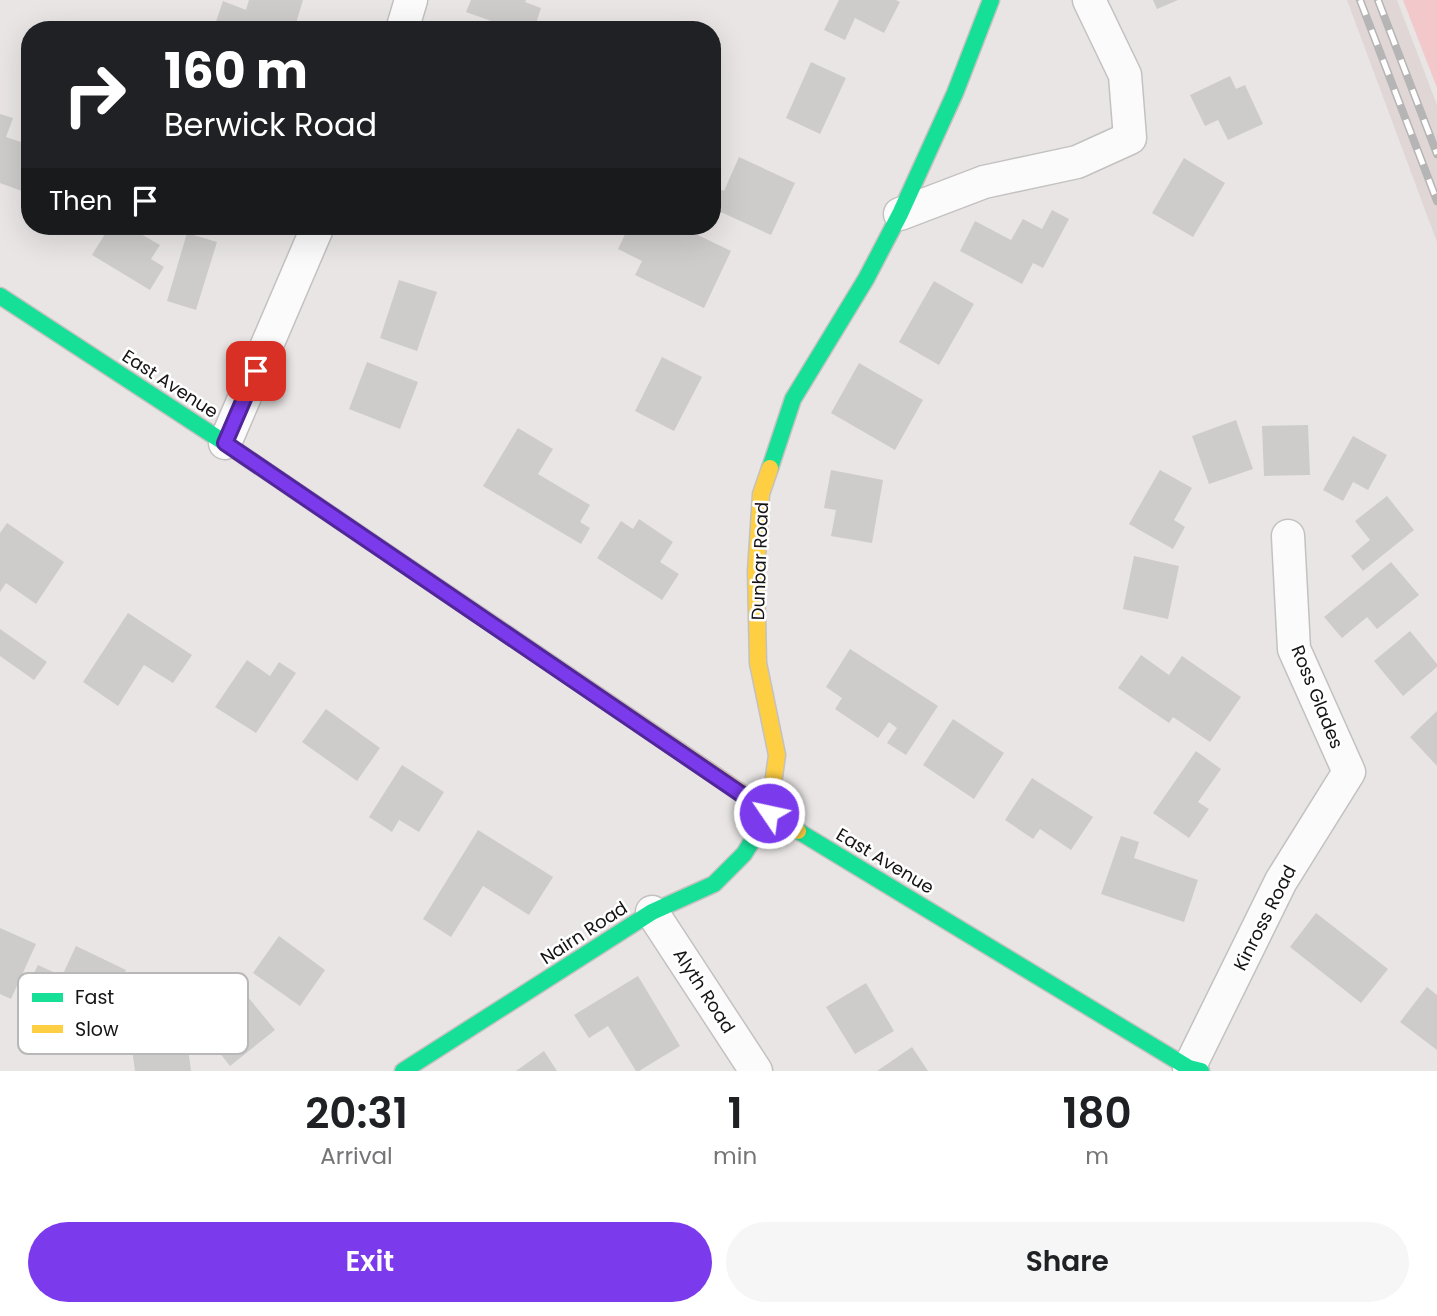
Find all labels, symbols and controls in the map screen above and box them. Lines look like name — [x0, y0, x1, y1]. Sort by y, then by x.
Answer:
text: 160 m — [164, 37, 308, 105]
icon: right — [49, 49, 140, 140]
text: Berwick Road — [164, 102, 377, 147]
icon: arrive — [126, 182, 164, 220]
text: Then — [49, 183, 112, 219]
pin — [226, 341, 286, 401]
street label: East Avenue — [117, 343, 223, 424]
icon: arrive — [237, 352, 275, 390]
street label: Dunbar Road — [745, 501, 774, 621]
street label: Ross Glades — [1285, 641, 1350, 752]
position arrow — [732, 776, 806, 850]
street label: East Avenue — [832, 822, 939, 900]
street label: Kinross Road — [1227, 861, 1302, 975]
street label: Nairn Road — [535, 895, 632, 970]
street label: Alyth Road — [668, 944, 741, 1038]
legend — [18, 973, 248, 1054]
text: Fast — [75, 984, 114, 1011]
text: Slow — [75, 1016, 119, 1043]
text: 20:31 — [305, 1084, 408, 1143]
text: 1 — [728, 1084, 743, 1143]
text: 180 — [1062, 1084, 1132, 1143]
text: Arrival — [320, 1140, 393, 1172]
text: min — [713, 1140, 757, 1172]
text: m — [1085, 1140, 1109, 1172]
button: Exit — [28, 1222, 712, 1302]
button: Share — [726, 1222, 1409, 1302]

